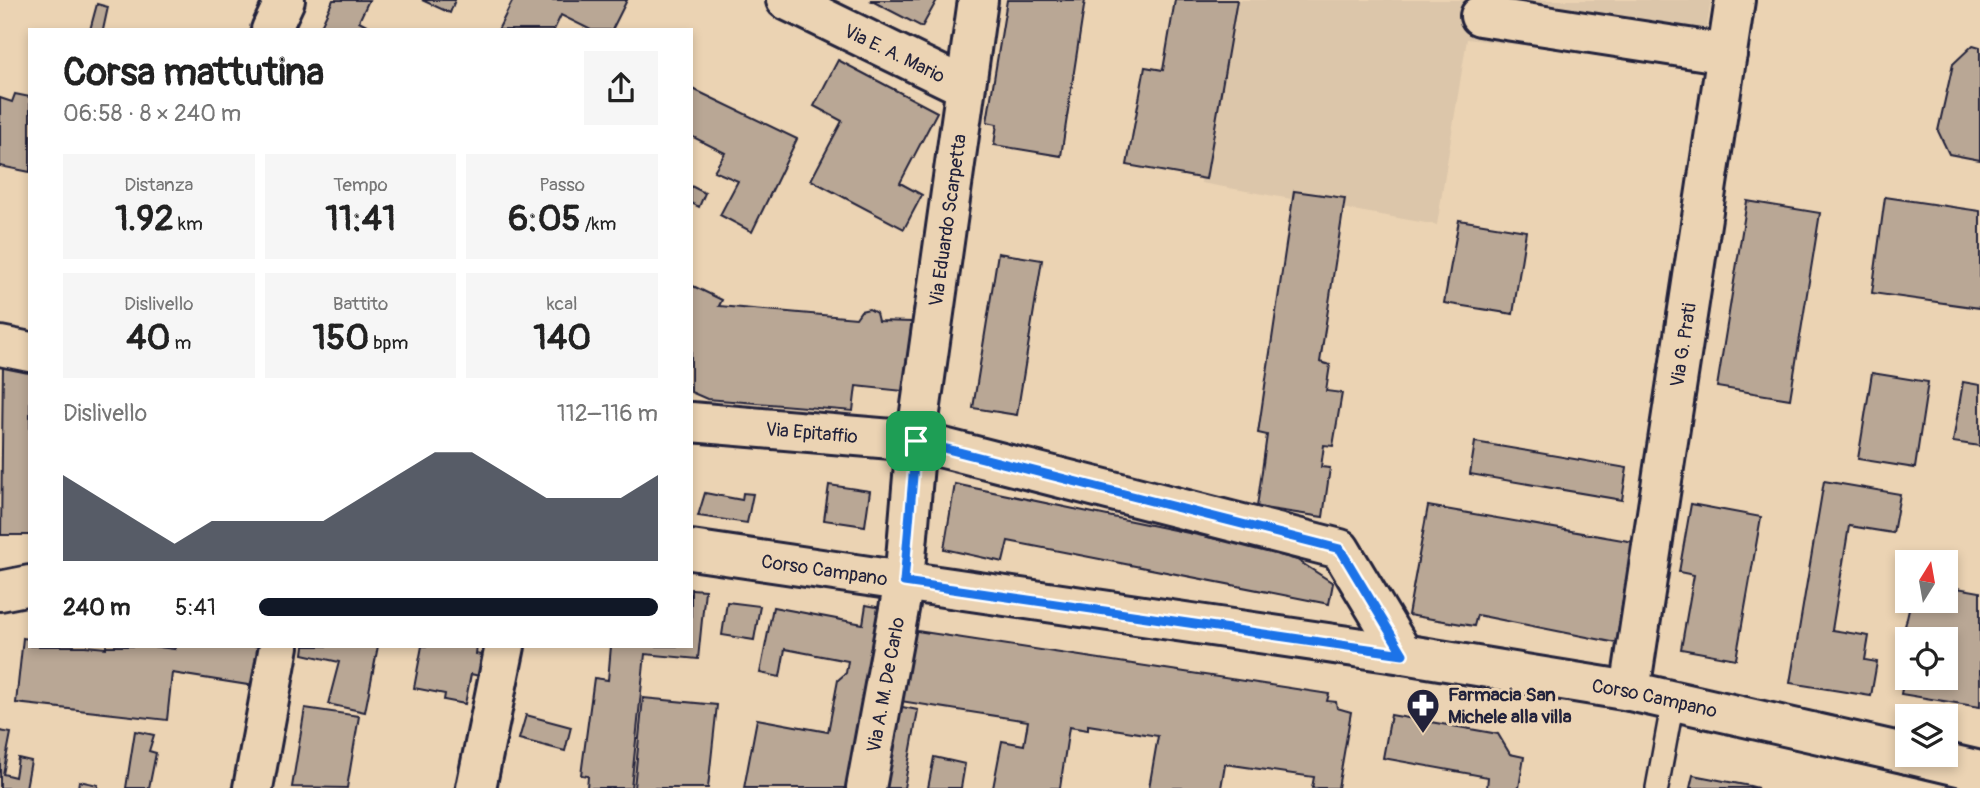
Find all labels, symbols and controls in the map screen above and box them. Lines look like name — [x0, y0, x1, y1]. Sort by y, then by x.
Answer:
street label: Via E. A. Mario — [840, 19, 949, 89]
text: Corsa mattutina — [63, 49, 324, 97]
button: share — [584, 51, 658, 125]
text: 06:58 · 8 × 240 m — [63, 99, 241, 128]
street label: Via Eduardo Scarpetta — [924, 132, 972, 308]
text: Distanza — [124, 173, 193, 197]
text: Tempo — [333, 173, 388, 197]
text: Passo — [539, 173, 585, 197]
text: 1.92 — [115, 197, 174, 241]
text: 11:41 — [325, 197, 396, 241]
text: 6:05 — [508, 197, 581, 241]
text: km — [174, 212, 203, 236]
text: /km — [581, 212, 616, 236]
text: Dislivello — [124, 292, 194, 316]
text: Battito — [333, 292, 388, 316]
text: kcal — [547, 292, 578, 316]
street label: Via G. Prati — [1665, 301, 1702, 389]
text: 40 — [126, 316, 170, 360]
text: 150 — [313, 316, 369, 360]
text: 140 — [533, 316, 591, 360]
text: m — [170, 331, 191, 355]
text: bpm — [369, 331, 408, 355]
text: Dislivello — [63, 399, 147, 428]
text: 112–116 m — [557, 399, 658, 428]
pin — [886, 411, 946, 471]
street label: Via Epitaffio — [764, 417, 859, 449]
icon: arrive — [897, 422, 935, 460]
street label: Corso Campano — [760, 549, 889, 592]
north arrow — [1895, 550, 1958, 612]
map controls — [1895, 550, 1958, 767]
text: 240 m — [63, 593, 130, 622]
text: 5:41 — [175, 593, 216, 622]
street label: Via A. M. De Carlo — [862, 615, 910, 755]
button: locate — [1895, 627, 1958, 690]
street label: Corso Campano — [1590, 674, 1719, 723]
place label: Farmacia San Michele alla villa — [1448, 683, 1572, 729]
pharmacy icon: Farmacia San Michele alla villa — [1404, 686, 1442, 735]
button: layers — [1895, 704, 1958, 767]

